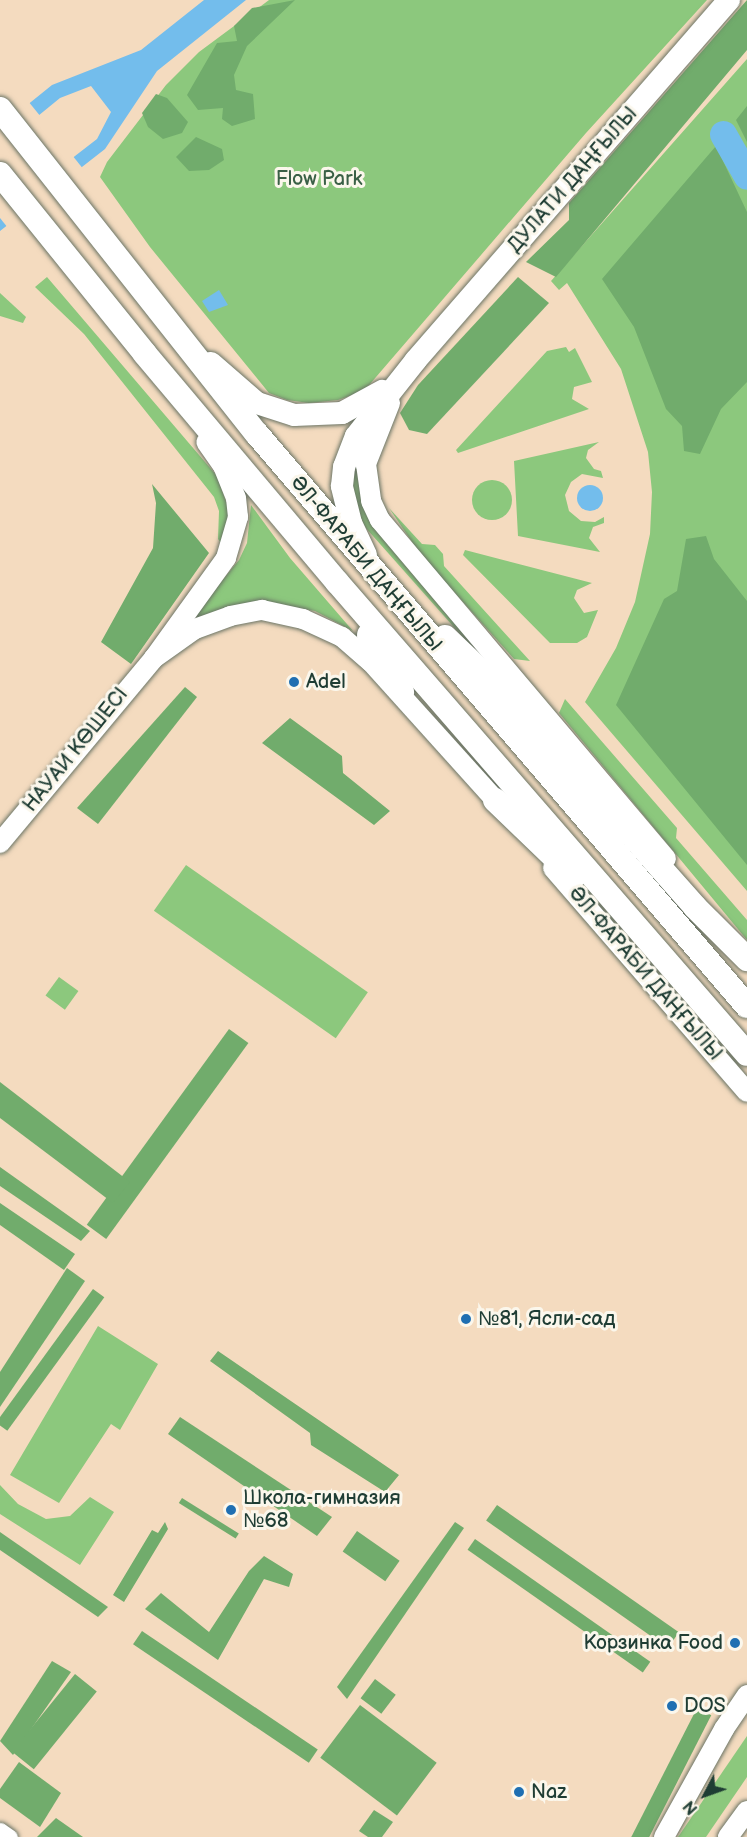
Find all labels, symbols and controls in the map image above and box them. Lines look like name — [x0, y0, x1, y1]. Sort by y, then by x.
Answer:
street label: ДУЛАТИ ДАҢҒЫЛЫ — [503, 102, 643, 258]
park label: Flow Park — [276, 167, 362, 191]
street label: ӘЛ-ФАРАБИ ДАҢҒЫЛЫ — [285, 471, 447, 657]
place label: Adel — [306, 670, 346, 694]
marker: Adel — [287, 675, 301, 689]
street label: НАУАИ КӨШЕСІ — [19, 683, 133, 817]
street label: ӘЛ-ФАРАБИ ДАҢҒЫЛЫ — [563, 882, 727, 1066]
place label: №81, Ясли-сад — [478, 1307, 615, 1331]
marker: №81, Ясли-сад — [459, 1312, 473, 1326]
place label: Школа-гимназия №68 — [243, 1486, 401, 1533]
marker: Школа-гимназия №68 — [224, 1503, 238, 1517]
place label: Корзинка Food — [583, 1631, 723, 1655]
marker: Корзинка Food — [728, 1636, 742, 1650]
place label: DOS — [684, 1694, 726, 1718]
marker: DOS — [665, 1699, 679, 1713]
north arrow — [675, 1765, 735, 1825]
place label: Naz — [531, 1780, 567, 1804]
marker: Naz — [512, 1785, 526, 1799]
text: N — [680, 1796, 702, 1818]

